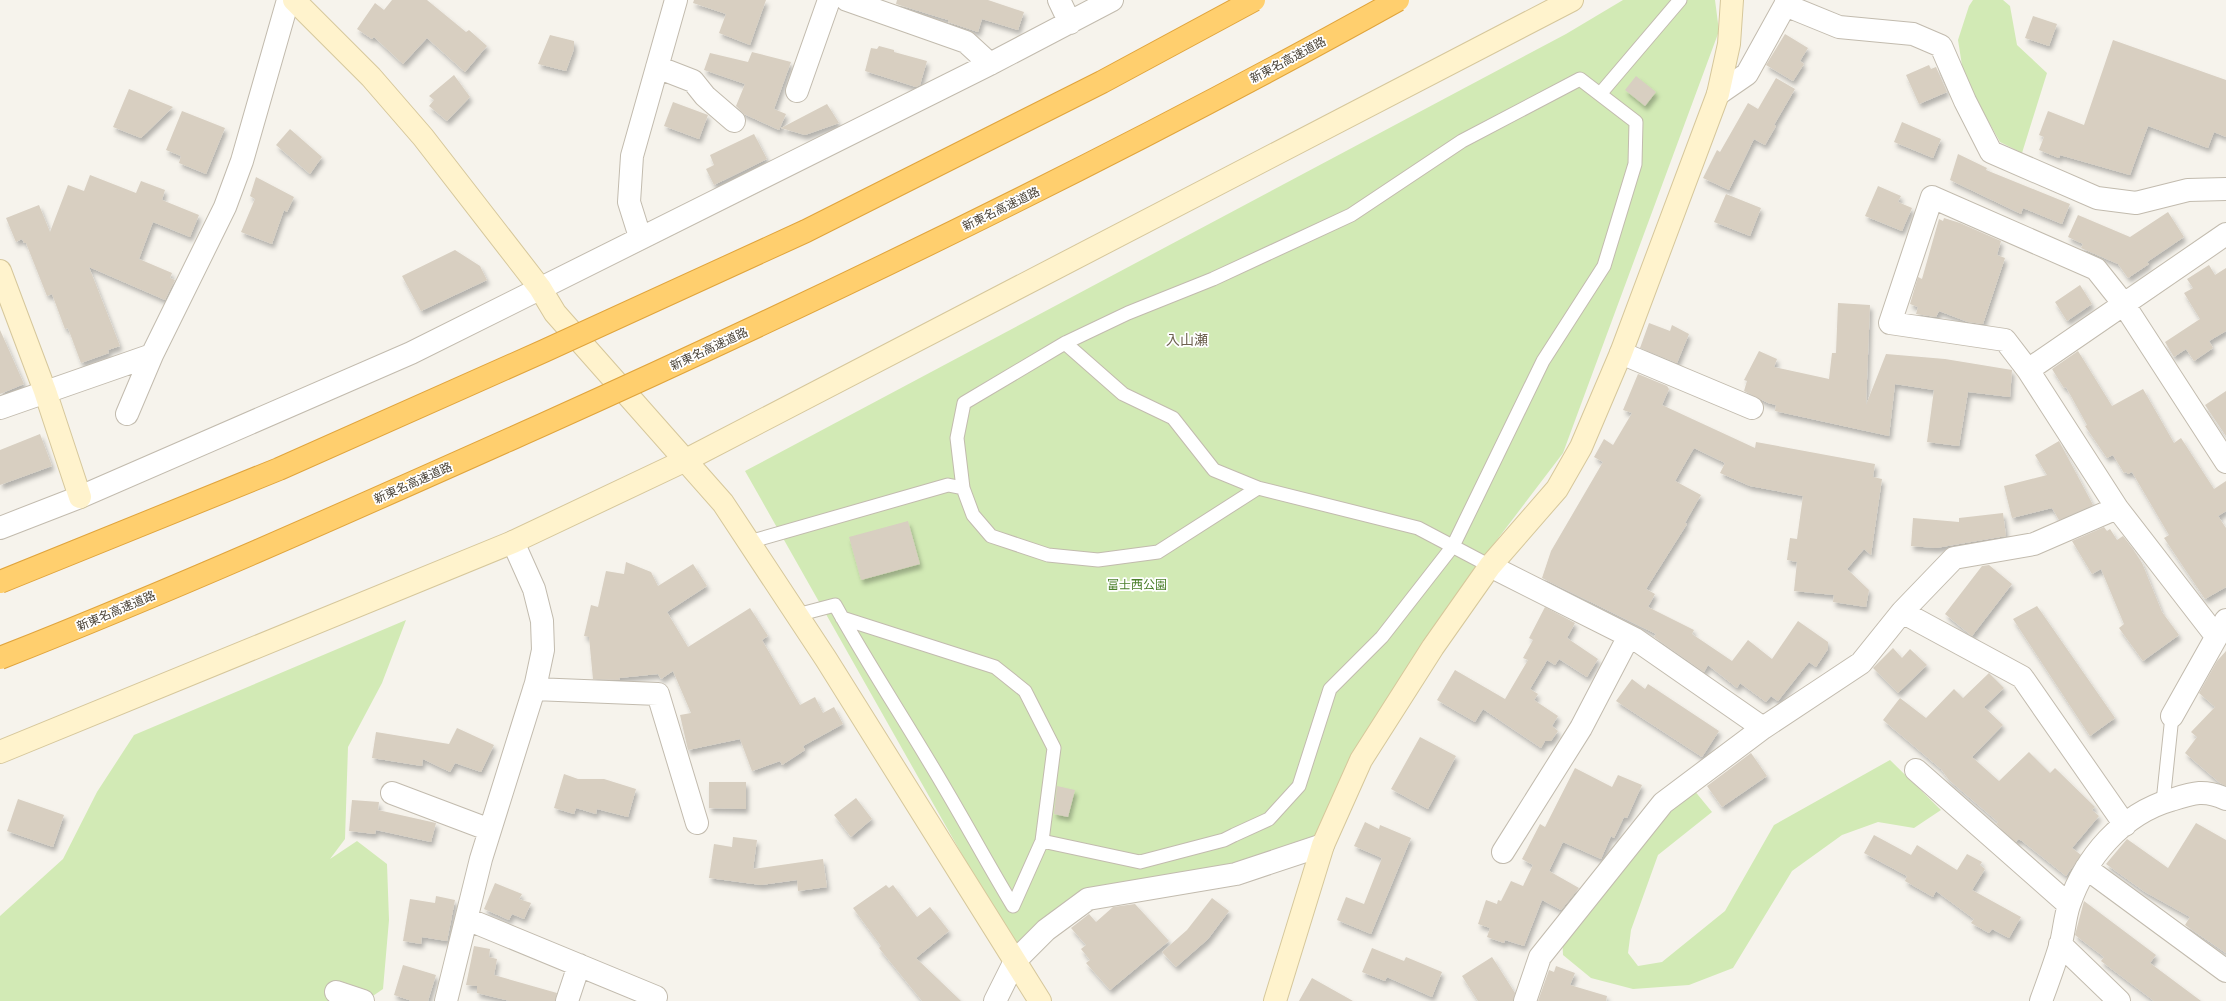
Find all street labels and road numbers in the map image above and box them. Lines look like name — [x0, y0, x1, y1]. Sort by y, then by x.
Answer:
street label: 新東名高速道路 — [1248, 34, 1328, 86]
street label: 新東名高速道路 — [960, 184, 1042, 234]
street label: 新東名高速道路 — [668, 325, 750, 373]
street label: 新東名高速道路 — [372, 460, 454, 506]
street label: 新東名高速道路 — [75, 588, 157, 634]

